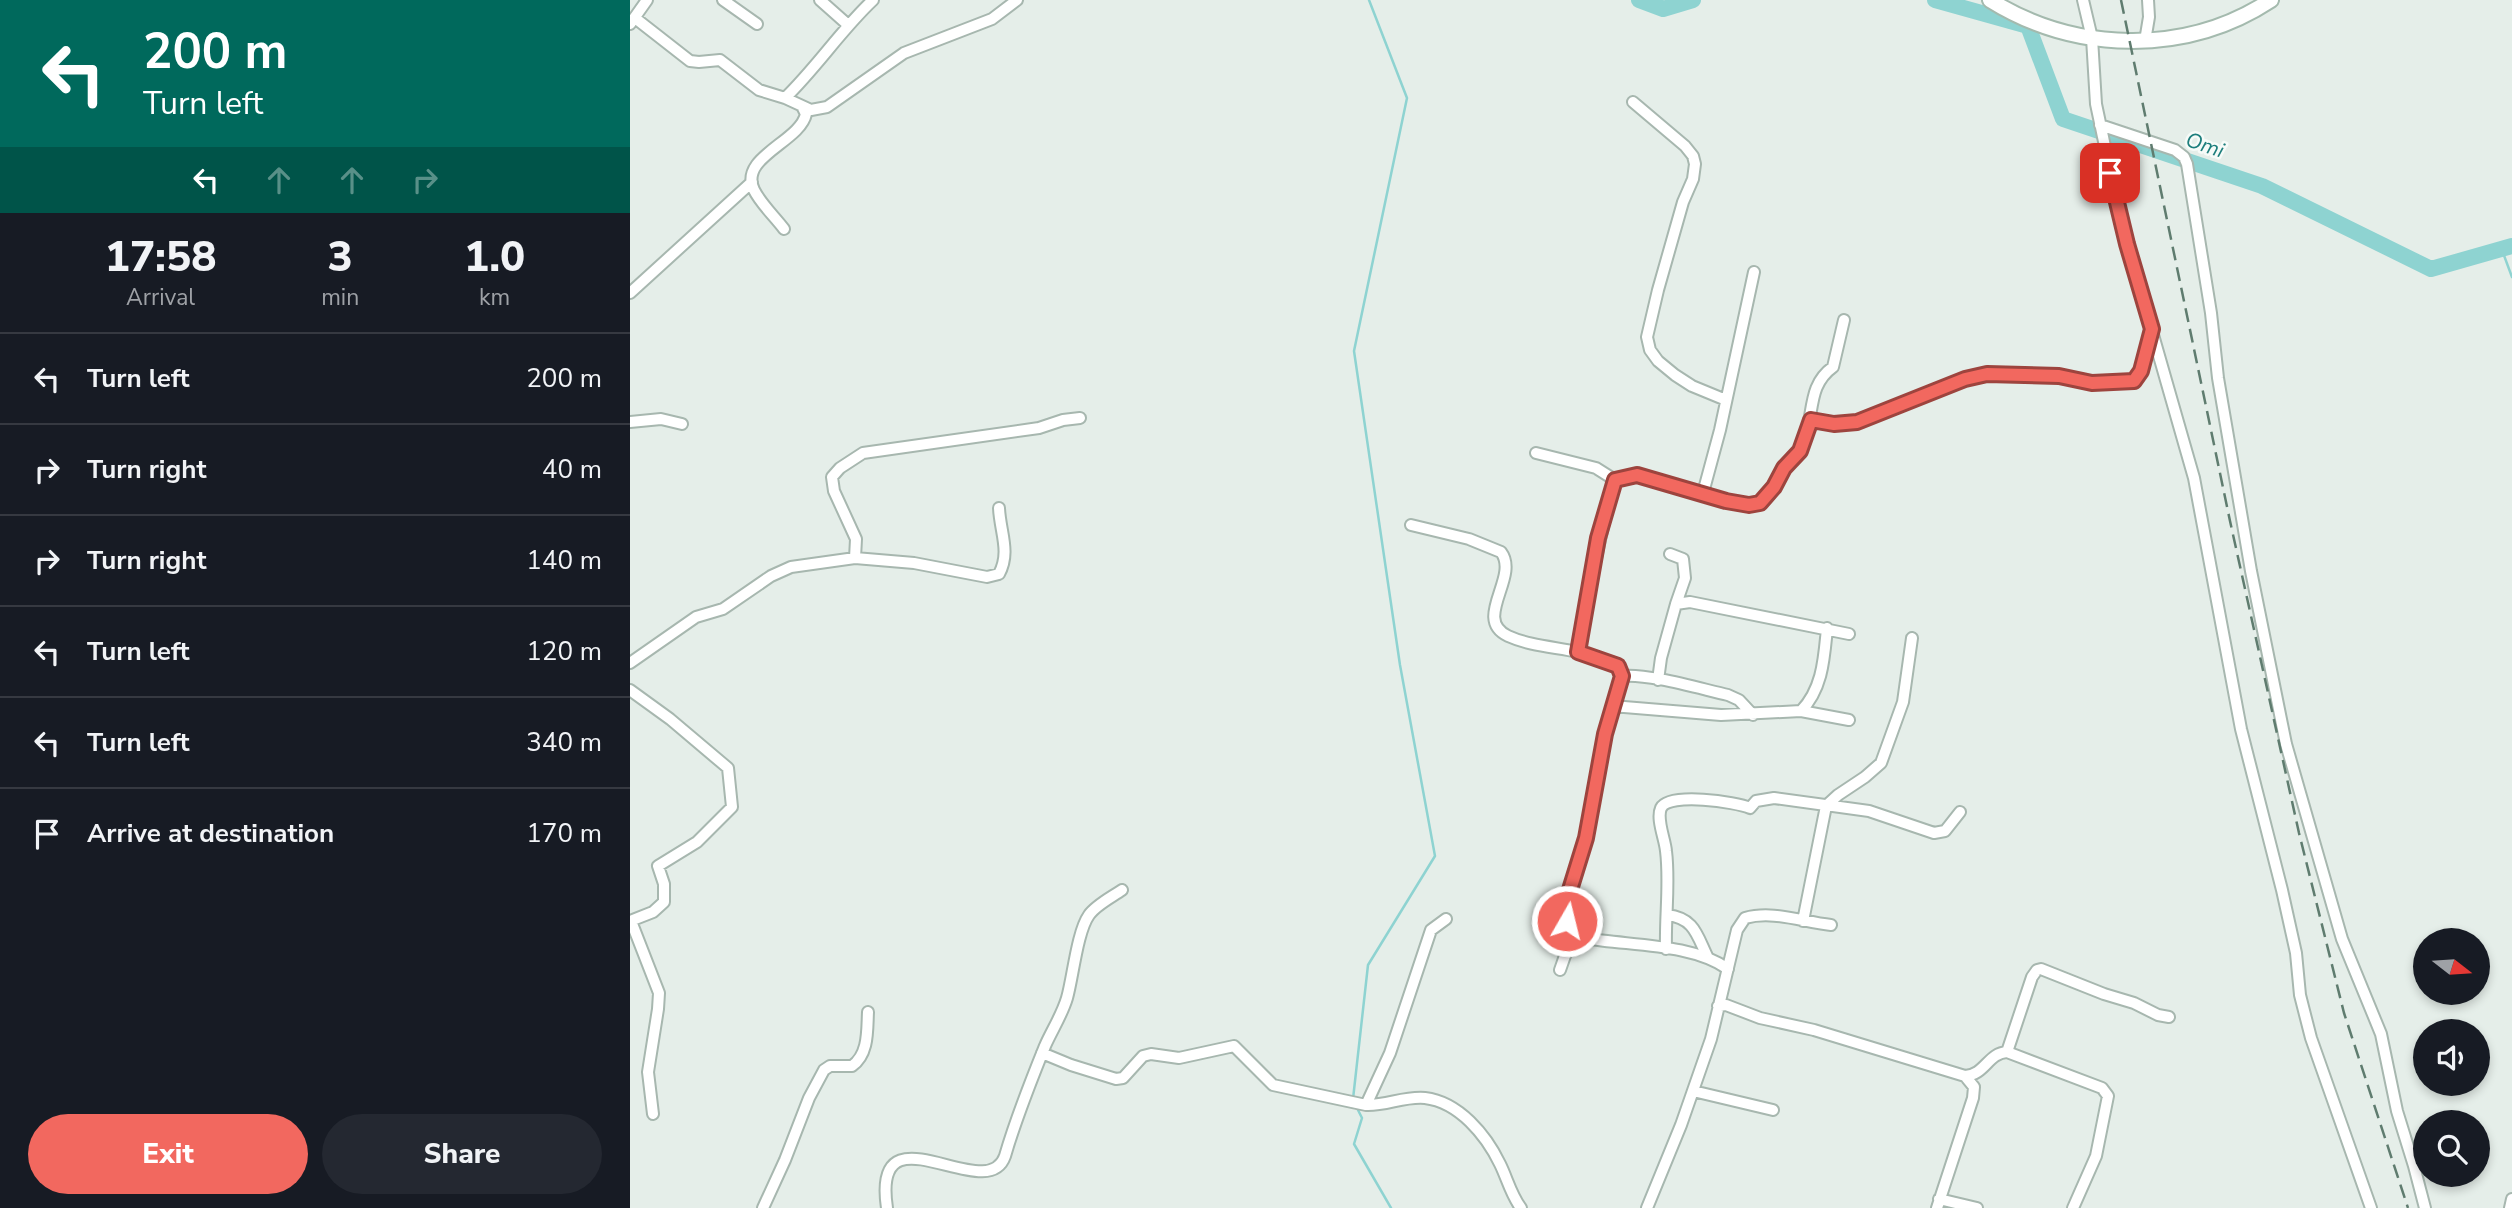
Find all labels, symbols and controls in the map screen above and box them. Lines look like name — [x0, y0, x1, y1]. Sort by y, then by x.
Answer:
text: 200 m — [143, 18, 287, 85]
icon: left — [28, 28, 119, 119]
text: Turn left — [143, 82, 263, 125]
water label: Omi — [2182, 125, 2229, 165]
pin — [2080, 143, 2140, 203]
icon: arrive — [2091, 154, 2129, 192]
icon: left — [187, 161, 225, 199]
icon: ahead — [260, 161, 298, 199]
icon: ahead — [333, 161, 371, 199]
icon: right — [406, 161, 444, 199]
text: 17:58 — [105, 229, 216, 286]
text: 3 — [328, 229, 353, 286]
text: 1.0 — [464, 229, 525, 286]
text: Arrival — [126, 282, 195, 313]
text: min — [321, 282, 359, 313]
text: km — [479, 282, 510, 313]
icon: left — [28, 360, 66, 398]
text: Turn left — [87, 361, 190, 396]
text: 200 m — [526, 361, 602, 396]
icon: right — [28, 451, 66, 489]
text: Turn right — [87, 452, 206, 487]
text: 40 m — [542, 452, 602, 487]
icon: right — [28, 542, 66, 580]
text: Turn right — [87, 543, 206, 578]
text: 140 m — [526, 543, 602, 578]
icon: left — [28, 633, 66, 671]
text: Turn left — [87, 634, 190, 669]
text: 120 m — [526, 634, 602, 669]
icon: left — [28, 724, 66, 762]
text: Turn left — [87, 725, 190, 760]
text: 340 m — [526, 725, 602, 760]
icon: arrive — [28, 815, 66, 853]
text: Arrive at destination — [87, 816, 334, 851]
text: 170 m — [526, 816, 602, 851]
position arrow — [1530, 884, 1604, 958]
north arrow — [2413, 928, 2490, 1004]
map controls — [2413, 928, 2490, 1187]
button: sound — [2413, 1019, 2490, 1096]
button: search — [2413, 1110, 2490, 1187]
button: Exit — [28, 1114, 308, 1194]
button: Share — [322, 1114, 602, 1194]

